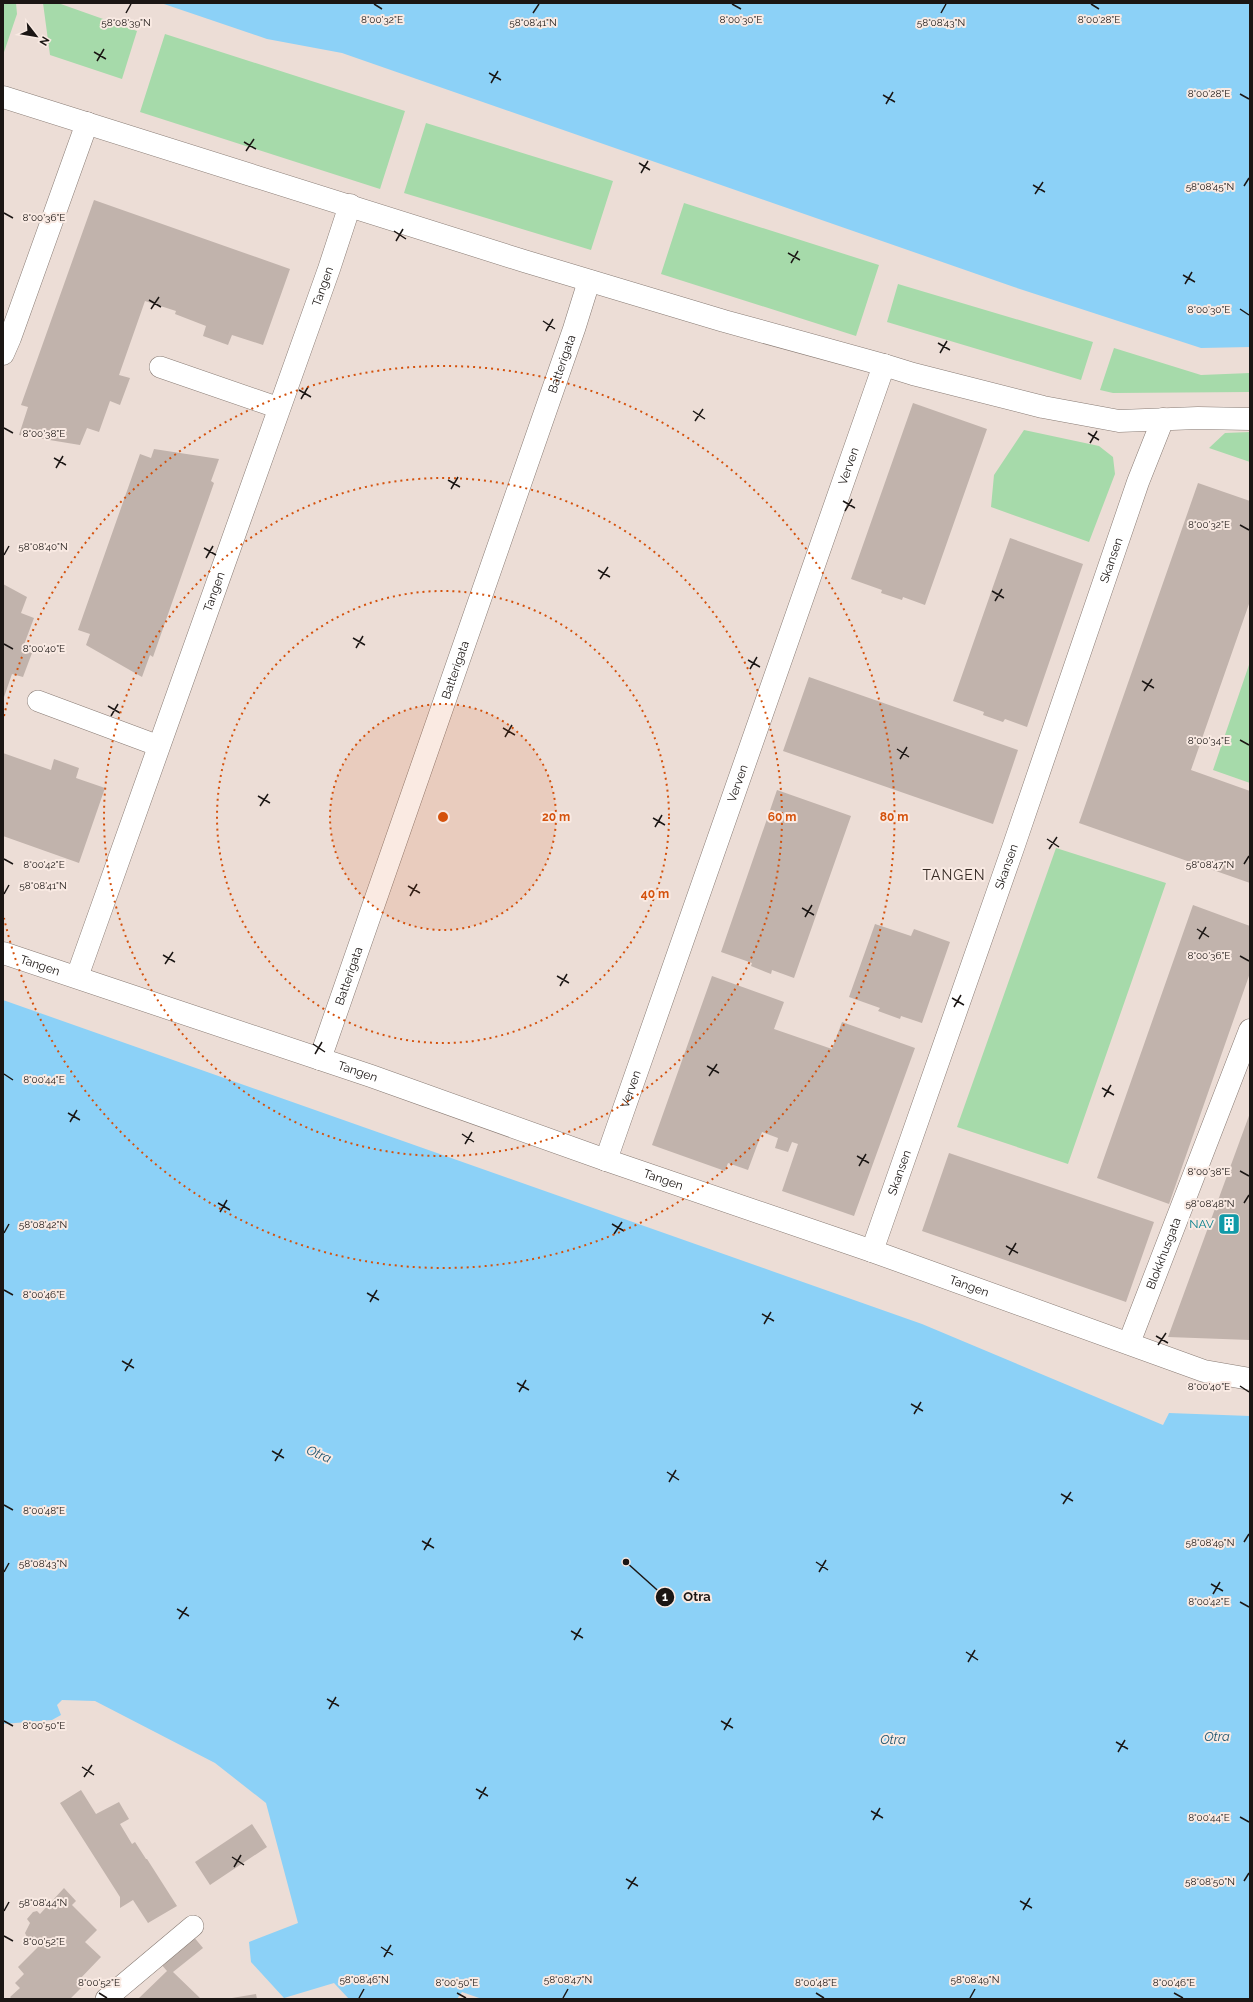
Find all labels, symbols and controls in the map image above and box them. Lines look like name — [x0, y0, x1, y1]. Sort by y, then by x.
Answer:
text: 8°00'32"E — [361, 14, 403, 25]
text: 8°00'30"E — [720, 14, 762, 25]
text: 8°00'28"E — [1078, 14, 1120, 25]
north arrow — [16, 16, 56, 56]
text: 58°08'39"N — [101, 17, 151, 28]
text: 58°08'41"N — [509, 17, 557, 28]
text: 58°08'43"N — [917, 17, 965, 28]
text: N — [36, 34, 52, 48]
text: 8°00'28"E — [1188, 88, 1230, 99]
text: 58°08'45"N — [1186, 181, 1234, 192]
text: 8°00'36"E — [23, 212, 65, 223]
street label: Tangen — [309, 265, 336, 308]
text: 8°00'30"E — [1188, 304, 1230, 315]
street label: Batterigata — [545, 333, 578, 395]
text: 8°00'38"E — [23, 428, 65, 439]
street label: Verven — [836, 446, 862, 487]
text: 8°00'32"E — [1188, 519, 1230, 530]
street label: Skansen — [1097, 536, 1125, 585]
text: 58°08'40"N — [18, 541, 68, 552]
street label: Tangen — [201, 570, 228, 613]
street label: Batterigata — [439, 639, 472, 701]
text: 8°00'40"E — [23, 643, 65, 654]
text: 8°00'34"E — [1188, 735, 1230, 746]
street label: Verven — [725, 763, 751, 804]
centre of rings — [436, 810, 450, 824]
text: 20 m — [542, 810, 570, 824]
text: 60 m — [768, 810, 796, 824]
text: 80 m — [880, 810, 908, 824]
street label: Skansen — [992, 842, 1021, 891]
text: 8°00'42"E — [23, 859, 65, 870]
text: 58°08'47"N — [1186, 859, 1234, 870]
district label: TANGEN — [922, 867, 986, 883]
text: 58°08'41"N — [19, 880, 67, 891]
text: 40 m — [641, 887, 669, 901]
street label: Batterigata — [332, 945, 366, 1007]
text: 8°00'36"E — [1188, 950, 1230, 961]
street label: Tangen — [18, 952, 62, 979]
street label: Tangen — [336, 1058, 380, 1085]
street label: Verven — [618, 1069, 644, 1110]
text: 8°00'44"E — [23, 1074, 65, 1085]
street label: Skansen — [885, 1148, 914, 1197]
street label: Tangen — [641, 1166, 685, 1193]
text: 8°00'38"E — [1188, 1166, 1230, 1177]
text: 58°08'48"N — [1185, 1198, 1235, 1209]
building icon: NAV — [1216, 1211, 1242, 1237]
street label: Blokkhusgata — [1143, 1216, 1184, 1291]
place label: NAV — [1189, 1217, 1214, 1231]
text: 58°08'42"N — [19, 1219, 67, 1230]
street label: Tangen — [947, 1273, 991, 1300]
text: 8°00'46"E — [23, 1289, 65, 1300]
text: 8°00'40"E — [1188, 1381, 1230, 1392]
water label: Otra — [304, 1442, 334, 1466]
text: 8°00'48"E — [23, 1505, 65, 1516]
text: 58°08'49"N — [1186, 1537, 1234, 1548]
text: 58°08'43"N — [19, 1558, 67, 1569]
callout: Otra — [655, 1584, 718, 1609]
text: Otra — [683, 1589, 711, 1604]
text: 1 — [662, 1590, 668, 1604]
text: 8°00'42"E — [1188, 1596, 1230, 1607]
text: 8°00'50"E — [23, 1720, 65, 1731]
water label: Otra — [1204, 1729, 1230, 1744]
water label: Otra — [880, 1732, 906, 1747]
text: 8°00'44"E — [1188, 1812, 1230, 1823]
text: 58°08'50"N — [1185, 1876, 1235, 1887]
text: 58°08'44"N — [19, 1897, 67, 1908]
text: 8°00'52"E — [23, 1936, 65, 1947]
text: 58°08'46"N — [339, 1974, 389, 1985]
text: 58°08'47"N — [544, 1974, 592, 1985]
text: 58°08'49"N — [951, 1974, 999, 1985]
text: 8°00'52"E — [78, 1977, 120, 1988]
text: 8°00'50"E — [436, 1977, 478, 1988]
text: 8°00'48"E — [795, 1977, 837, 1988]
text: 8°00'46"E — [1153, 1977, 1195, 1988]

